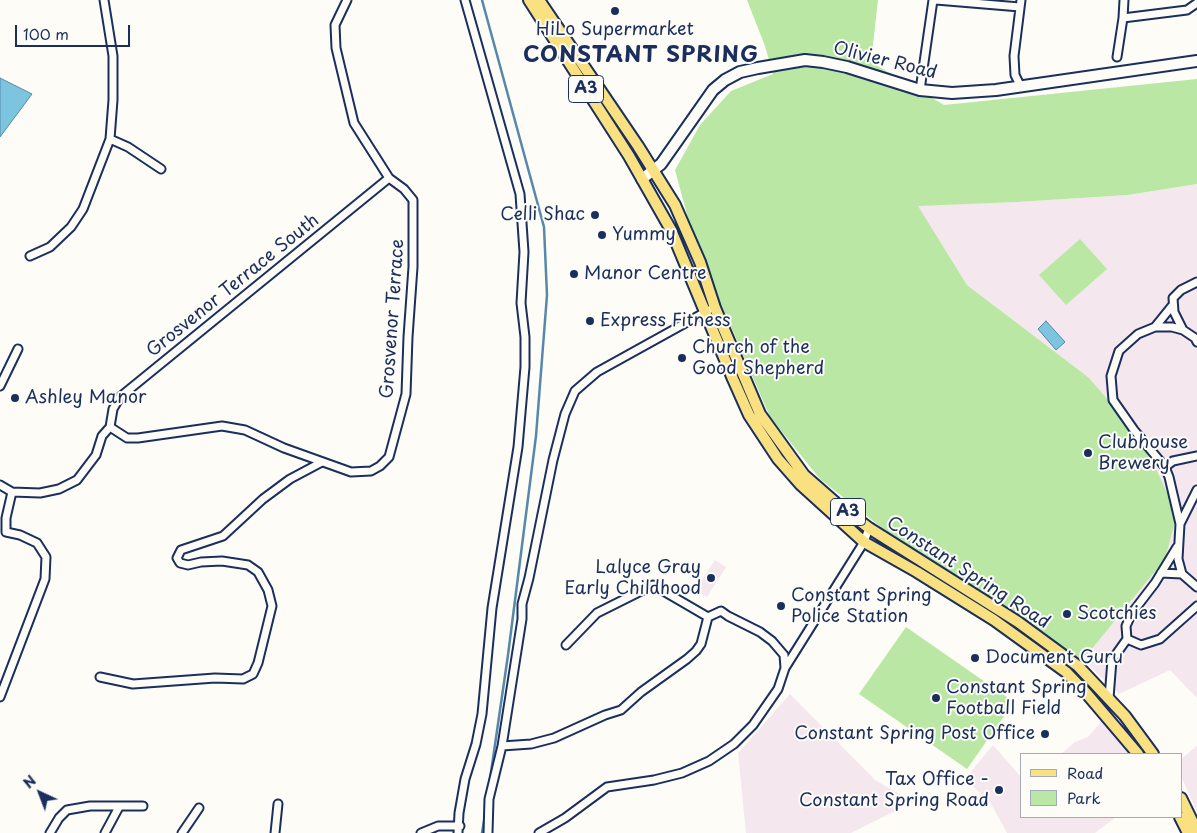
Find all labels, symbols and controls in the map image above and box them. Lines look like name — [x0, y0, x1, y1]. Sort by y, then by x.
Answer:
marker: HiLo Supermarket — [609, 5, 621, 17]
scale bar — [18, 15, 132, 47]
place label: HiLo Supermarket — [536, 19, 694, 41]
text: 100 m — [23, 22, 69, 45]
street label: Olivier Road — [831, 38, 939, 84]
district label: CONSTANT SPRING — [522, 43, 760, 69]
road number: A3 — [568, 76, 604, 102]
place label: Celli Shac — [500, 204, 585, 226]
marker: Celli Shac — [589, 209, 601, 221]
street label: Grosvenor Terrace South — [143, 210, 323, 362]
place label: Yummy — [612, 224, 676, 246]
marker: Yummy — [596, 229, 608, 241]
street label: Grosvenor Terrace — [377, 238, 409, 400]
place label: Manor Centre — [584, 263, 707, 285]
marker: Manor Centre — [568, 268, 580, 280]
place label: Express Fitness — [600, 310, 731, 332]
marker: Express Fitness — [584, 315, 596, 327]
place label: Church of the Good Shepherd — [692, 337, 824, 379]
marker: Church of the Good Shepherd — [676, 352, 688, 364]
place label: Ashley Manor — [25, 387, 146, 409]
marker: Ashley Manor — [9, 392, 21, 404]
place label: Clubhouse Brewery — [1098, 432, 1188, 474]
marker: Clubhouse Brewery — [1082, 447, 1094, 459]
road number: A3 — [830, 498, 866, 526]
street label: Constant Spring Road — [882, 512, 1054, 634]
place label: Lalyce Gray Early Childhood — [565, 557, 701, 600]
marker: Lalyce Gray Early Childhood — [705, 572, 717, 584]
place label: Constant Spring Police Station — [791, 585, 932, 628]
marker: Constant Spring Police Station — [775, 600, 787, 612]
place label: Scotchies — [1077, 603, 1156, 625]
marker: Scotchies — [1061, 608, 1073, 620]
place label: Document Guru — [985, 647, 1123, 669]
marker: Document Guru — [969, 652, 981, 664]
place label: Constant Spring Football Field — [946, 677, 1087, 720]
marker: Constant Spring Football Field — [930, 692, 942, 704]
place label: Constant Spring Post Office — [794, 723, 1035, 745]
marker: Constant Spring Post Office — [1039, 728, 1051, 740]
legend — [1020, 753, 1182, 818]
text: Road — [1067, 761, 1103, 784]
north arrow — [15, 768, 65, 818]
place label: Tax Office - Constant Spring Road — [799, 769, 989, 812]
text: N — [18, 770, 41, 793]
marker: Tax Office - Constant Spring Road — [993, 784, 1005, 796]
text: Park — [1067, 786, 1101, 809]

